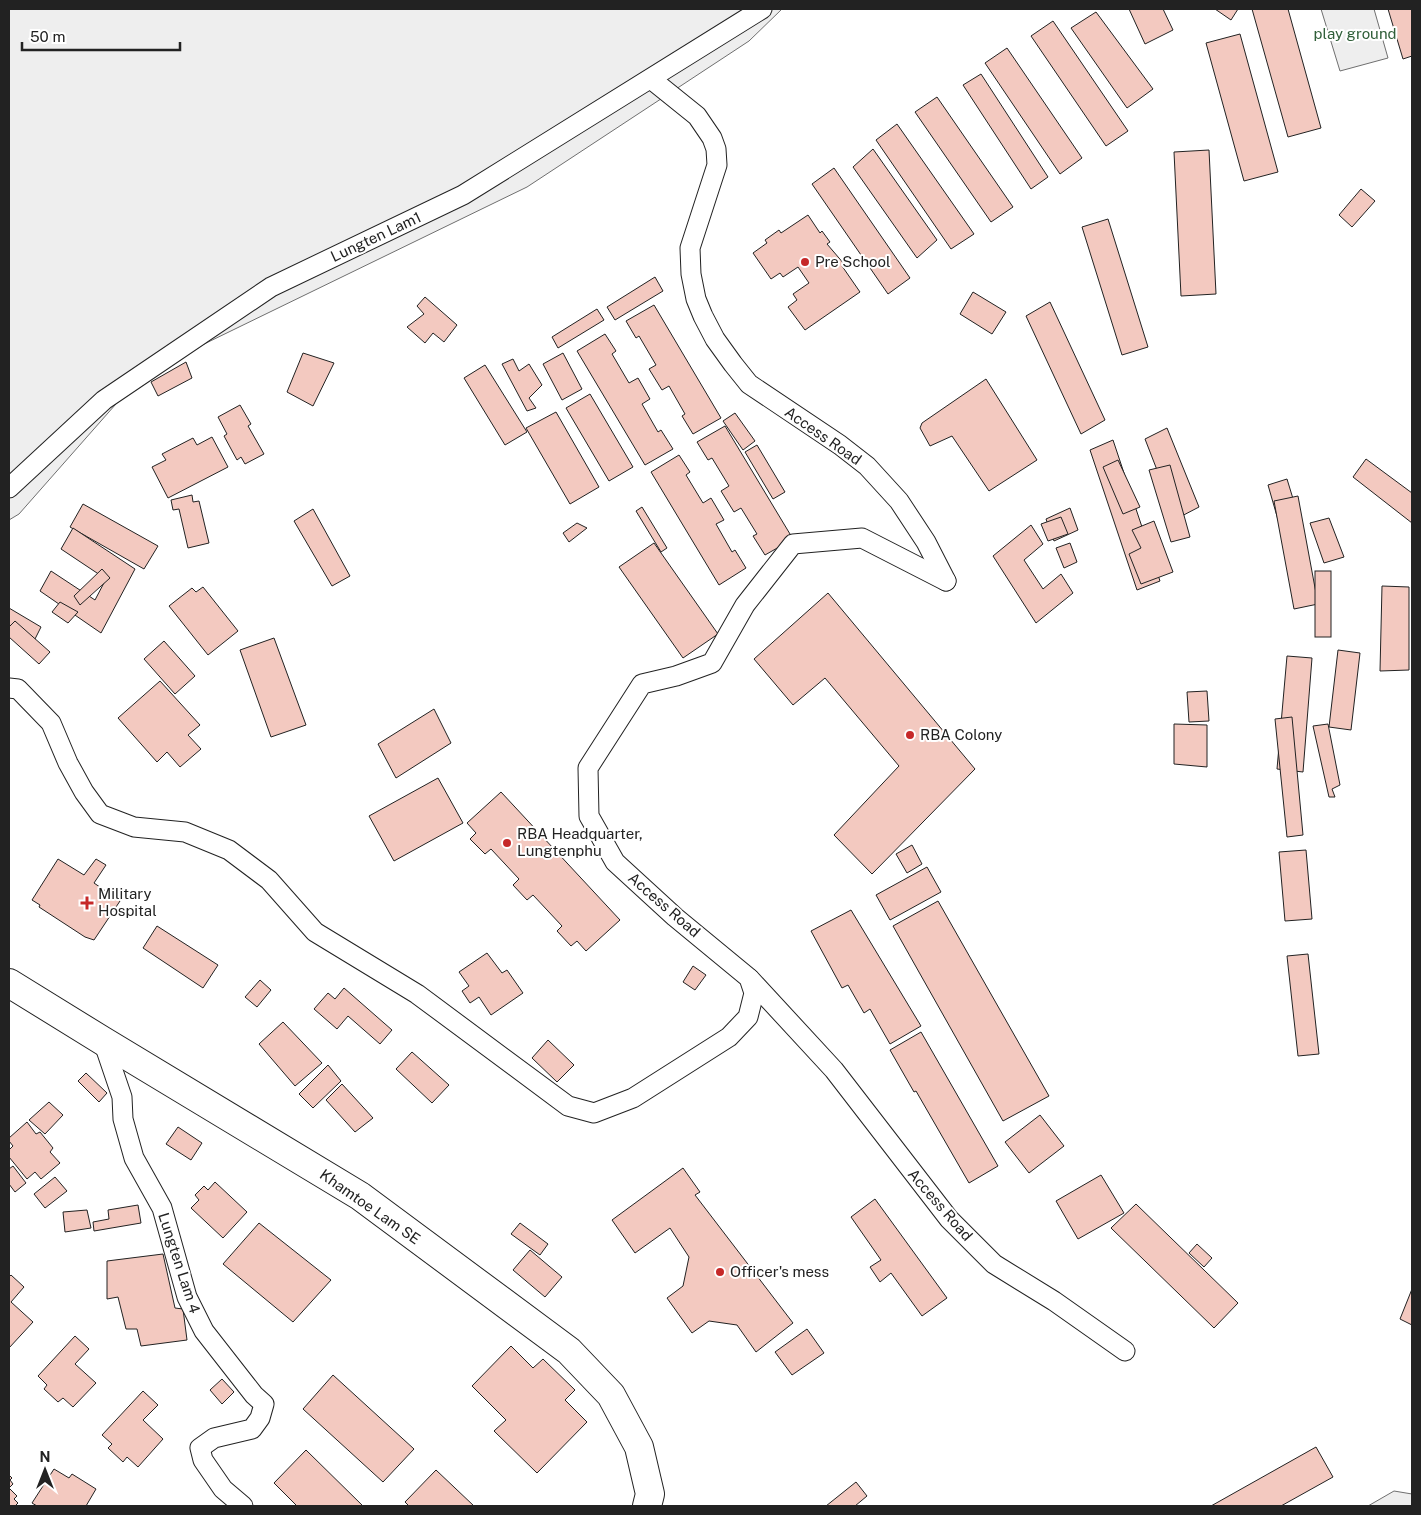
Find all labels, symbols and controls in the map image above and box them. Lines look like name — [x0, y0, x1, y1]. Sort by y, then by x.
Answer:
scale bar — [22, 20, 180, 52]
park label: play ground — [1313, 25, 1397, 42]
text: 50 m — [30, 28, 65, 45]
street label: Lungten Lam1 — [328, 208, 424, 265]
place label: Pre School — [815, 253, 891, 270]
marker: Pre School — [799, 256, 811, 268]
street label: Access Road — [782, 403, 865, 468]
place label: RBA Colony — [920, 726, 1002, 743]
marker: RBA Colony — [904, 729, 916, 741]
place label: RBA Headquarter, Lungtenphu — [517, 825, 643, 859]
marker: RBA Headquarter, Lungtenphu — [501, 837, 513, 849]
street label: Access Road — [625, 869, 704, 940]
place label: Military Hospital — [98, 885, 157, 919]
marker: Military Hospital — [80, 896, 94, 910]
street label: Access Road — [905, 1165, 976, 1244]
street label: Khamtoe Lam SE — [317, 1166, 424, 1248]
street label: Lungten Lam 4 — [155, 1210, 204, 1315]
place label: Officer's mess — [730, 1263, 829, 1280]
marker: Officer's mess — [714, 1266, 726, 1278]
north arrow — [20, 1445, 70, 1495]
text: N — [40, 1449, 50, 1465]

